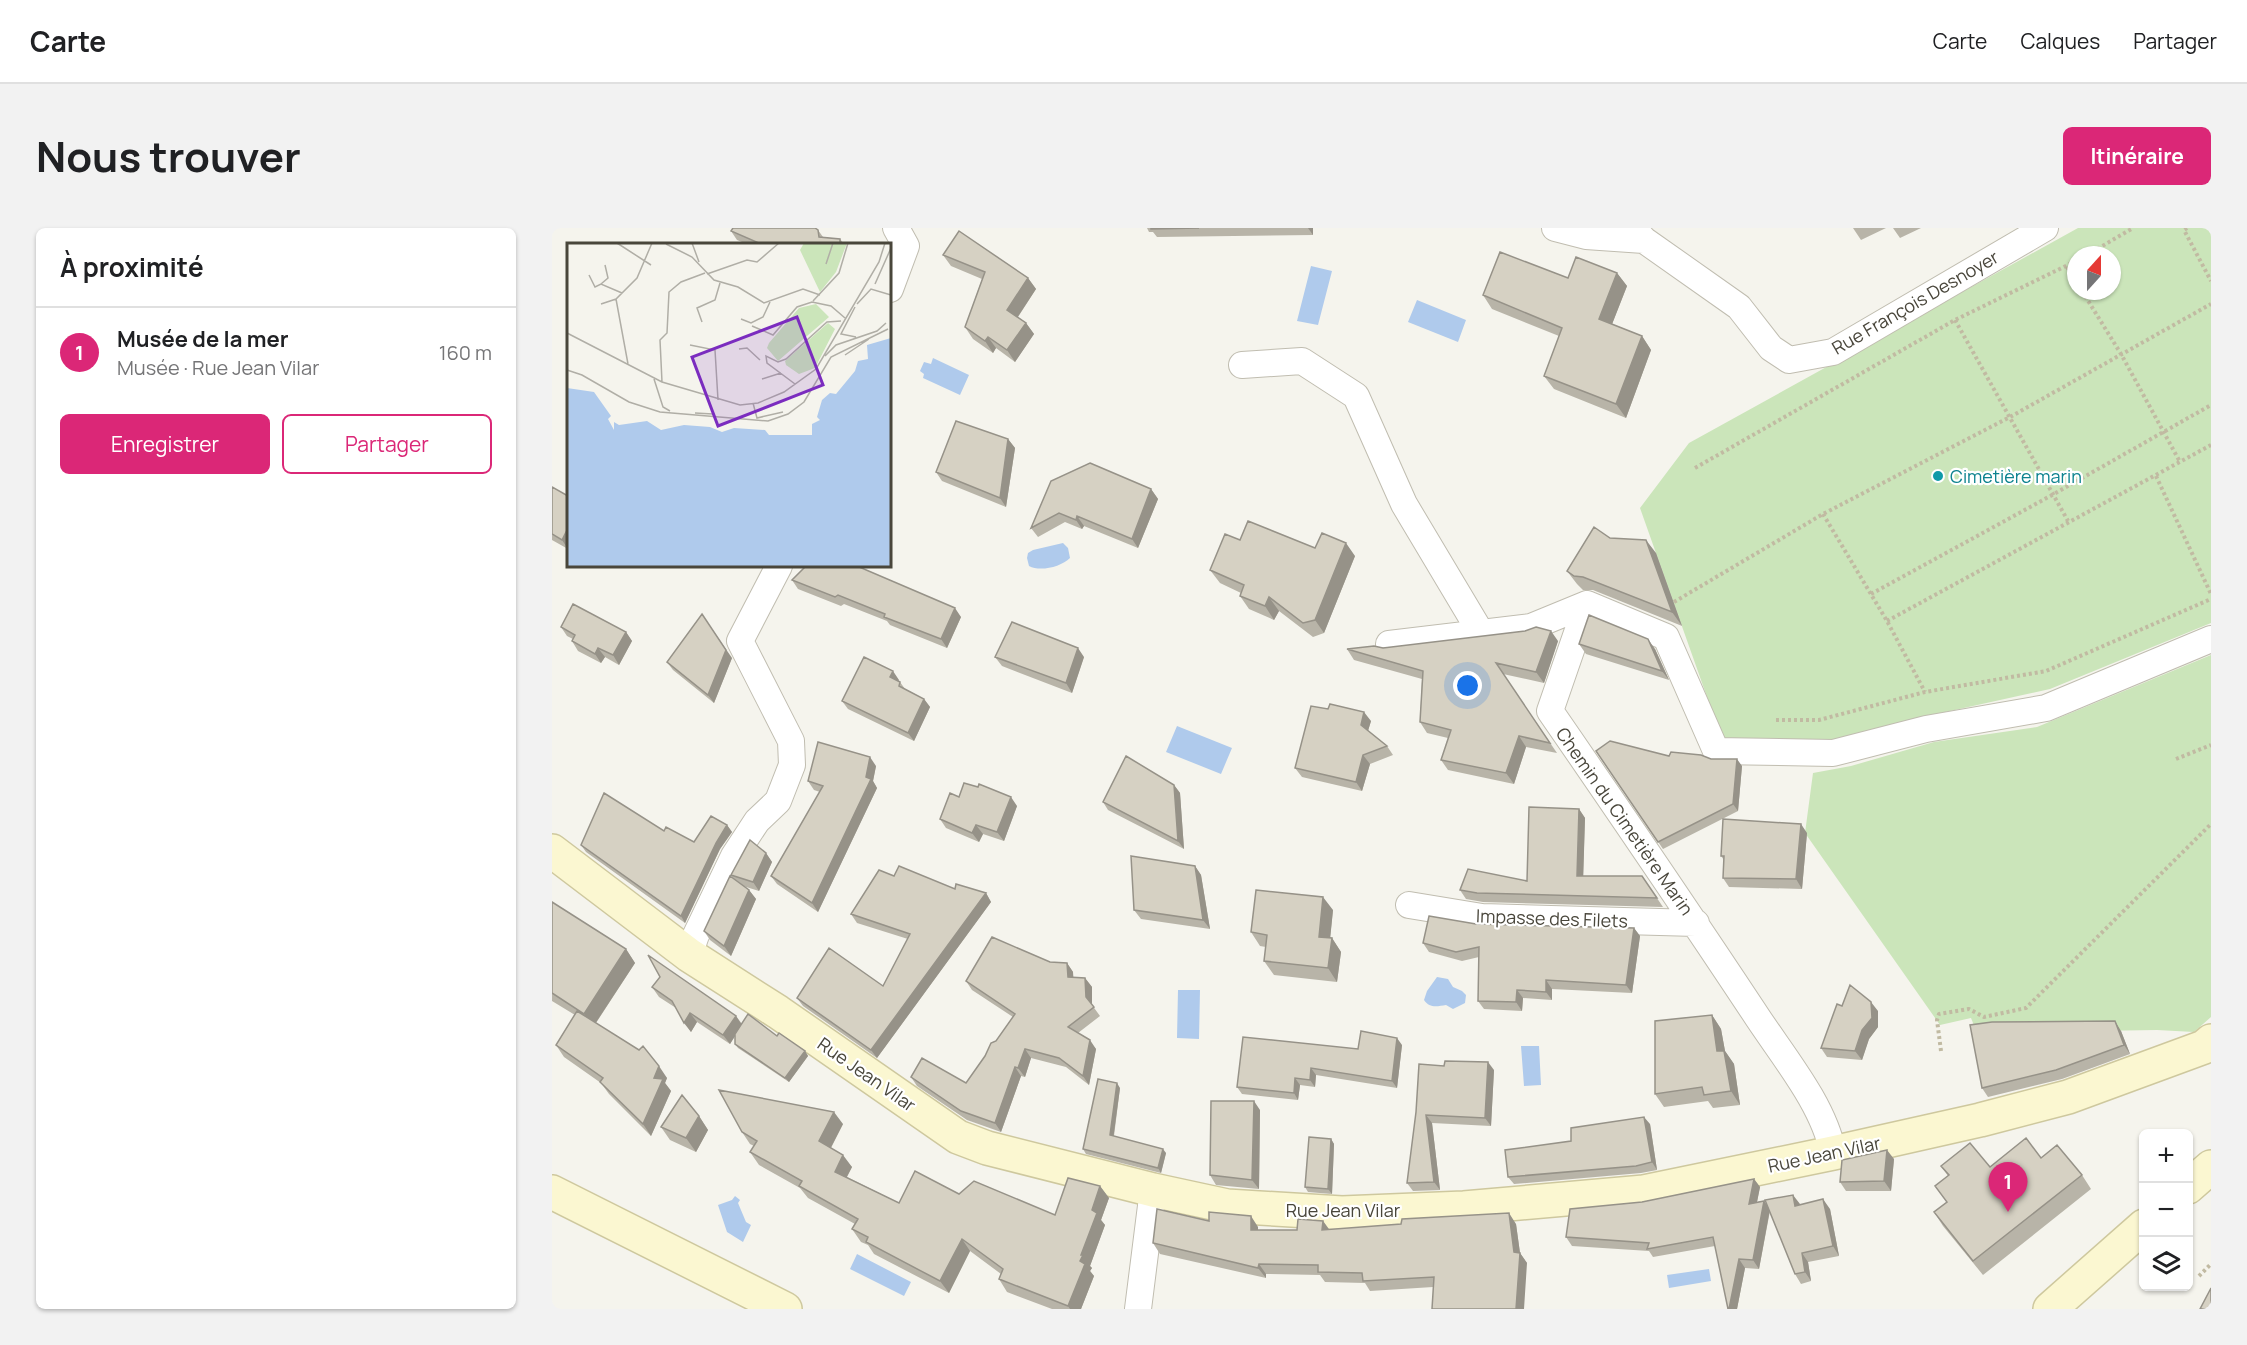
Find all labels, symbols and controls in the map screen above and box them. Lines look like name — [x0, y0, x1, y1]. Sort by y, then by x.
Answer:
text: Carte — [30, 22, 106, 60]
text: Carte — [1933, 27, 1987, 55]
text: Calques — [2020, 27, 2100, 55]
text: Partager — [2133, 27, 2217, 55]
text: Nous trouver — [36, 127, 301, 185]
button: Itinéraire — [2063, 127, 2211, 185]
inset map — [567, 243, 891, 567]
street label: Rue François Desnoyer — [1827, 244, 2003, 360]
north arrow — [2067, 246, 2121, 300]
text: À proximité — [60, 249, 204, 285]
text: Musée de la mer — [117, 324, 288, 354]
text: 1 — [75, 339, 84, 366]
text: 160 m — [439, 339, 492, 366]
text: Musée · Rue Jean Vilar — [117, 354, 319, 381]
button: Enregistrer — [60, 414, 270, 474]
button: Partager — [282, 414, 492, 474]
place label: Cimetière marin — [1950, 464, 2082, 488]
marker: Cimetière marin — [1931, 469, 1945, 483]
your location — [1453, 671, 1482, 700]
street label: Chemin du Cimetière Marin — [1551, 722, 1699, 920]
street label: Impasse des Filets — [1476, 903, 1628, 933]
street label: Rue Jean Vilar — [813, 1031, 921, 1117]
map controls — [2139, 1129, 2193, 1291]
button: + — [2139, 1129, 2193, 1183]
street label: Rue Jean Vilar — [1765, 1130, 1883, 1178]
pin: 1 — [1988, 1162, 2028, 1212]
button: − — [2139, 1183, 2193, 1237]
street label: Rue Jean Vilar — [1286, 1198, 1401, 1222]
button: layers — [2139, 1237, 2193, 1291]

